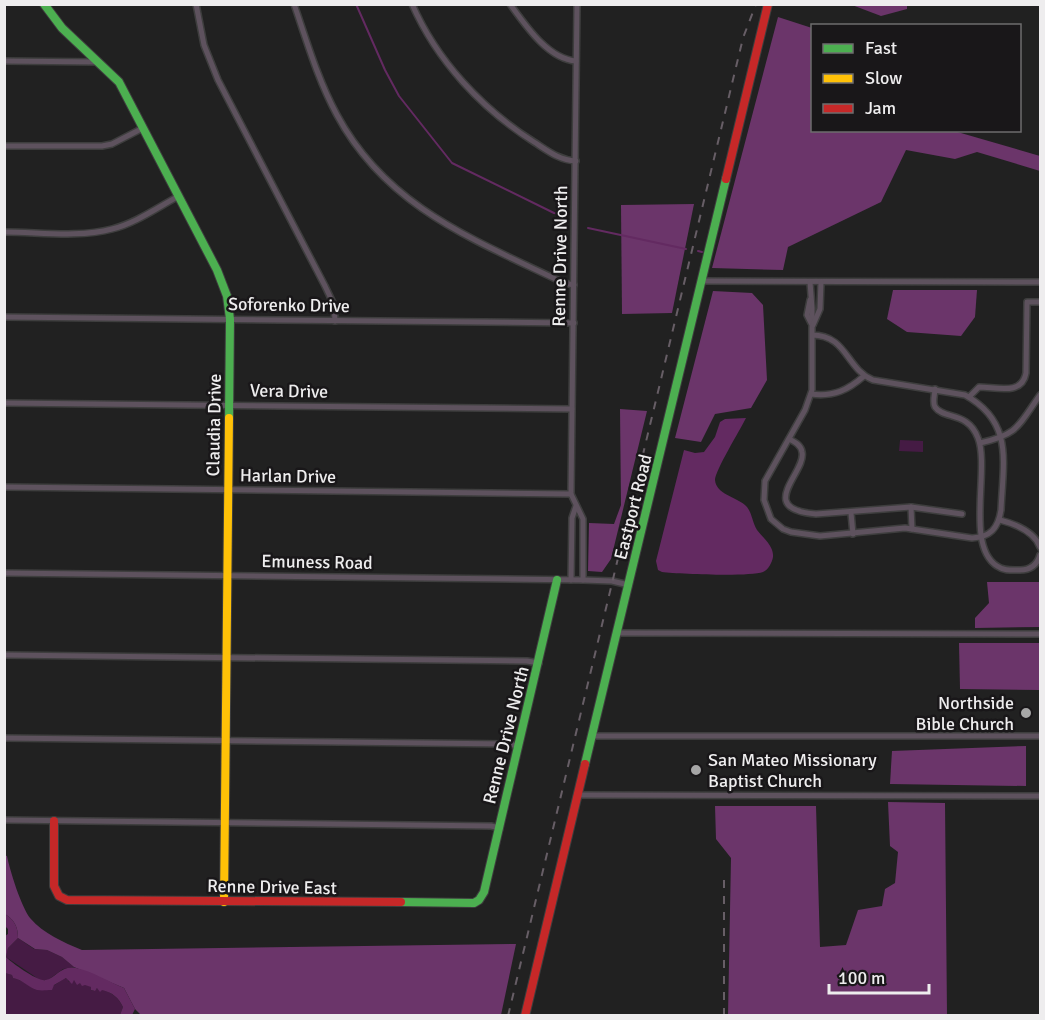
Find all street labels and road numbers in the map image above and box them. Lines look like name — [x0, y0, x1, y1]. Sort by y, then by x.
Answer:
street label: Renne Drive North — [548, 185, 572, 327]
street label: Soforenko Drive — [228, 293, 350, 317]
street label: Claudia Drive — [202, 373, 226, 477]
street label: Vera Drive — [250, 379, 328, 403]
street label: Eastport Road — [609, 452, 657, 562]
street label: Harlan Drive — [240, 464, 336, 488]
street label: Emuness Road — [261, 550, 373, 574]
street label: Renne Drive North — [478, 664, 534, 806]
street label: Renne Drive East — [207, 875, 337, 899]

